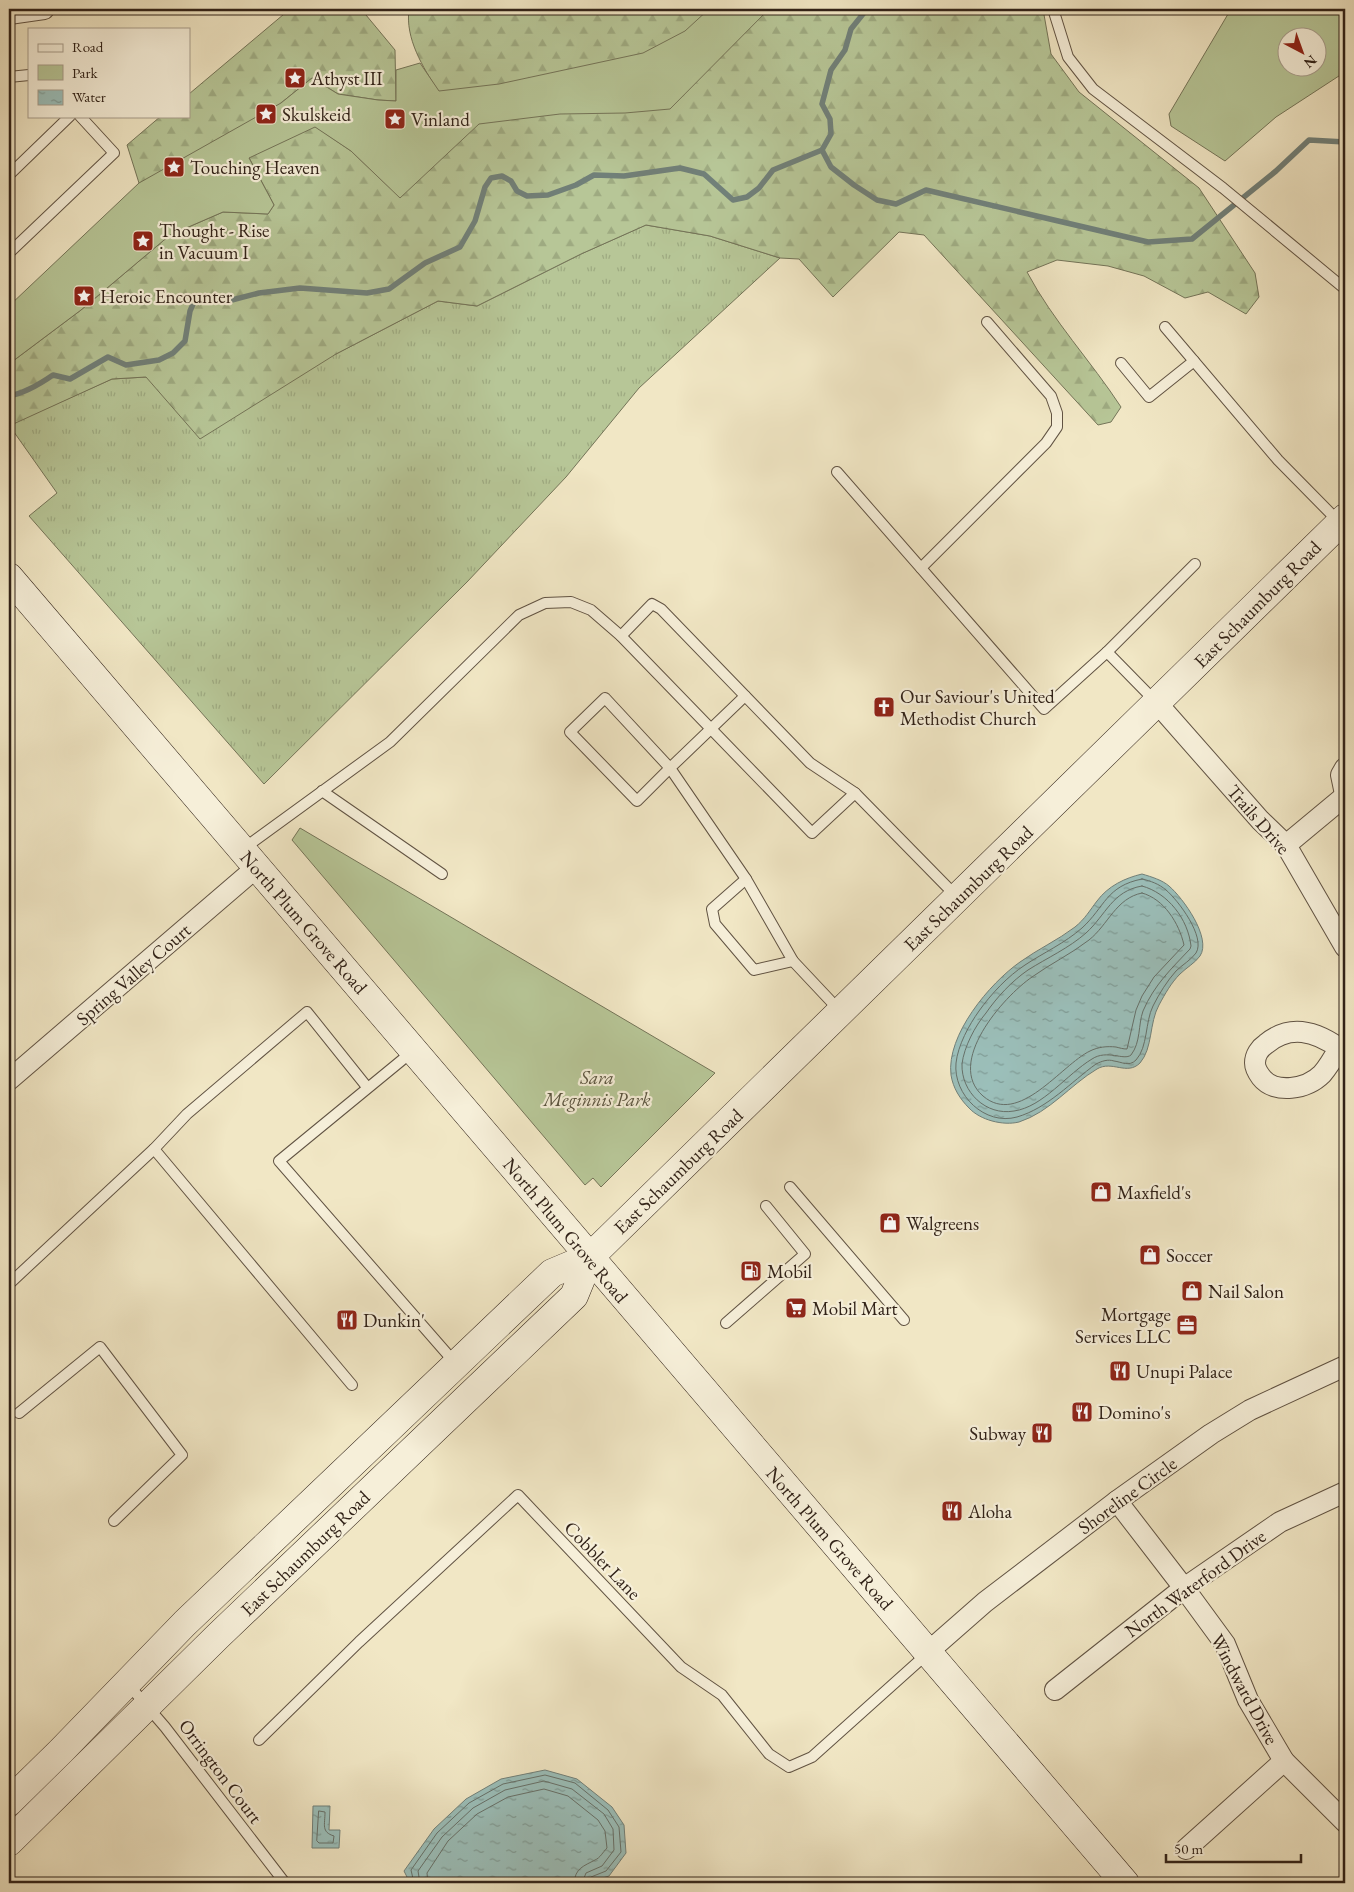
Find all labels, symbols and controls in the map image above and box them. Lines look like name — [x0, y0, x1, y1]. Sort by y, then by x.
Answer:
legend — [28, 28, 190, 118]
north arrow — [1276, 28, 1326, 78]
text: Road — [72, 37, 104, 56]
text: N — [1300, 51, 1321, 73]
text: Park — [72, 63, 99, 82]
place icon: Athyst III — [283, 66, 307, 90]
place label: Athyst III — [310, 66, 383, 91]
text: Water — [72, 87, 106, 106]
place icon: Skulskeid — [254, 102, 278, 126]
place label: Skulskeid — [282, 102, 351, 127]
place icon: Vinland — [383, 107, 407, 131]
place label: Vinland — [411, 107, 470, 132]
place icon: Touching Heaven — [162, 155, 186, 179]
place label: Touching Heaven — [190, 155, 320, 180]
place label: Thought - Rise in Vacuum I — [159, 218, 270, 265]
place icon: Thought - Rise in Vacuum I — [131, 229, 155, 253]
place icon: Heroic Encounter — [72, 284, 96, 308]
place label: Heroic Encounter — [100, 284, 233, 309]
street label: East Schaumburg Road — [1188, 535, 1327, 673]
place label: Our Saviour's United Methodist Church — [900, 684, 1055, 731]
church icon: Our Saviour's United Methodist Church — [872, 695, 896, 719]
street label: Trails Drive — [1221, 779, 1296, 859]
street label: East Schaumburg Road — [898, 820, 1039, 957]
street label: North Plum Grove Road — [234, 845, 373, 1000]
street label: Spring Valley Court — [71, 918, 196, 1031]
park label: Sara Meginnis Park — [542, 1065, 651, 1112]
street label: East Schaumburg Road — [608, 1103, 749, 1240]
street label: North Plum Grove Road — [498, 1153, 634, 1308]
shop icon: Maxfield's — [1089, 1180, 1113, 1204]
place label: Maxfield's — [1117, 1180, 1191, 1205]
shop icon: Walgreens — [878, 1211, 902, 1235]
place label: Walgreens — [906, 1211, 979, 1236]
shop icon: Soccer — [1138, 1243, 1162, 1267]
place label: Soccer — [1166, 1243, 1213, 1268]
fuel station icon: Mobil — [739, 1259, 763, 1283]
place label: Mobil — [767, 1259, 813, 1284]
shop icon: Nail Salon — [1180, 1279, 1204, 1303]
place label: Nail Salon — [1208, 1279, 1284, 1304]
supermarket icon: Mobil Mart — [784, 1296, 808, 1320]
place label: Mobil Mart — [812, 1296, 898, 1321]
place label: Mortgage Services LLC — [1075, 1302, 1171, 1349]
restaurant icon: Dunkin' — [335, 1308, 359, 1332]
place label: Dunkin' — [363, 1308, 425, 1333]
office icon: Mortgage Services LLC — [1175, 1313, 1199, 1337]
restaurant icon: Unupi Palace — [1108, 1359, 1132, 1383]
place label: Unupi Palace — [1136, 1359, 1232, 1384]
restaurant icon: Domino's — [1070, 1400, 1094, 1424]
place label: Domino's — [1098, 1400, 1171, 1425]
place label: Subway — [969, 1421, 1027, 1446]
restaurant icon: Subway — [1030, 1421, 1054, 1445]
street label: Shoreline Circle — [1073, 1451, 1182, 1540]
street label: North Plum Grove Road — [760, 1461, 899, 1616]
street label: East Schaumburg Road — [235, 1485, 376, 1622]
restaurant icon: Aloha — [940, 1499, 964, 1523]
place label: Aloha — [967, 1499, 1013, 1524]
street label: Cobbler Lane — [559, 1516, 647, 1605]
street label: North Waterford Drive — [1120, 1524, 1271, 1643]
street label: Windward Drive — [1205, 1630, 1284, 1749]
street label: Orrington Court — [173, 1714, 268, 1829]
scale bar — [1166, 1832, 1302, 1864]
text: 50 m — [1174, 1839, 1203, 1858]

